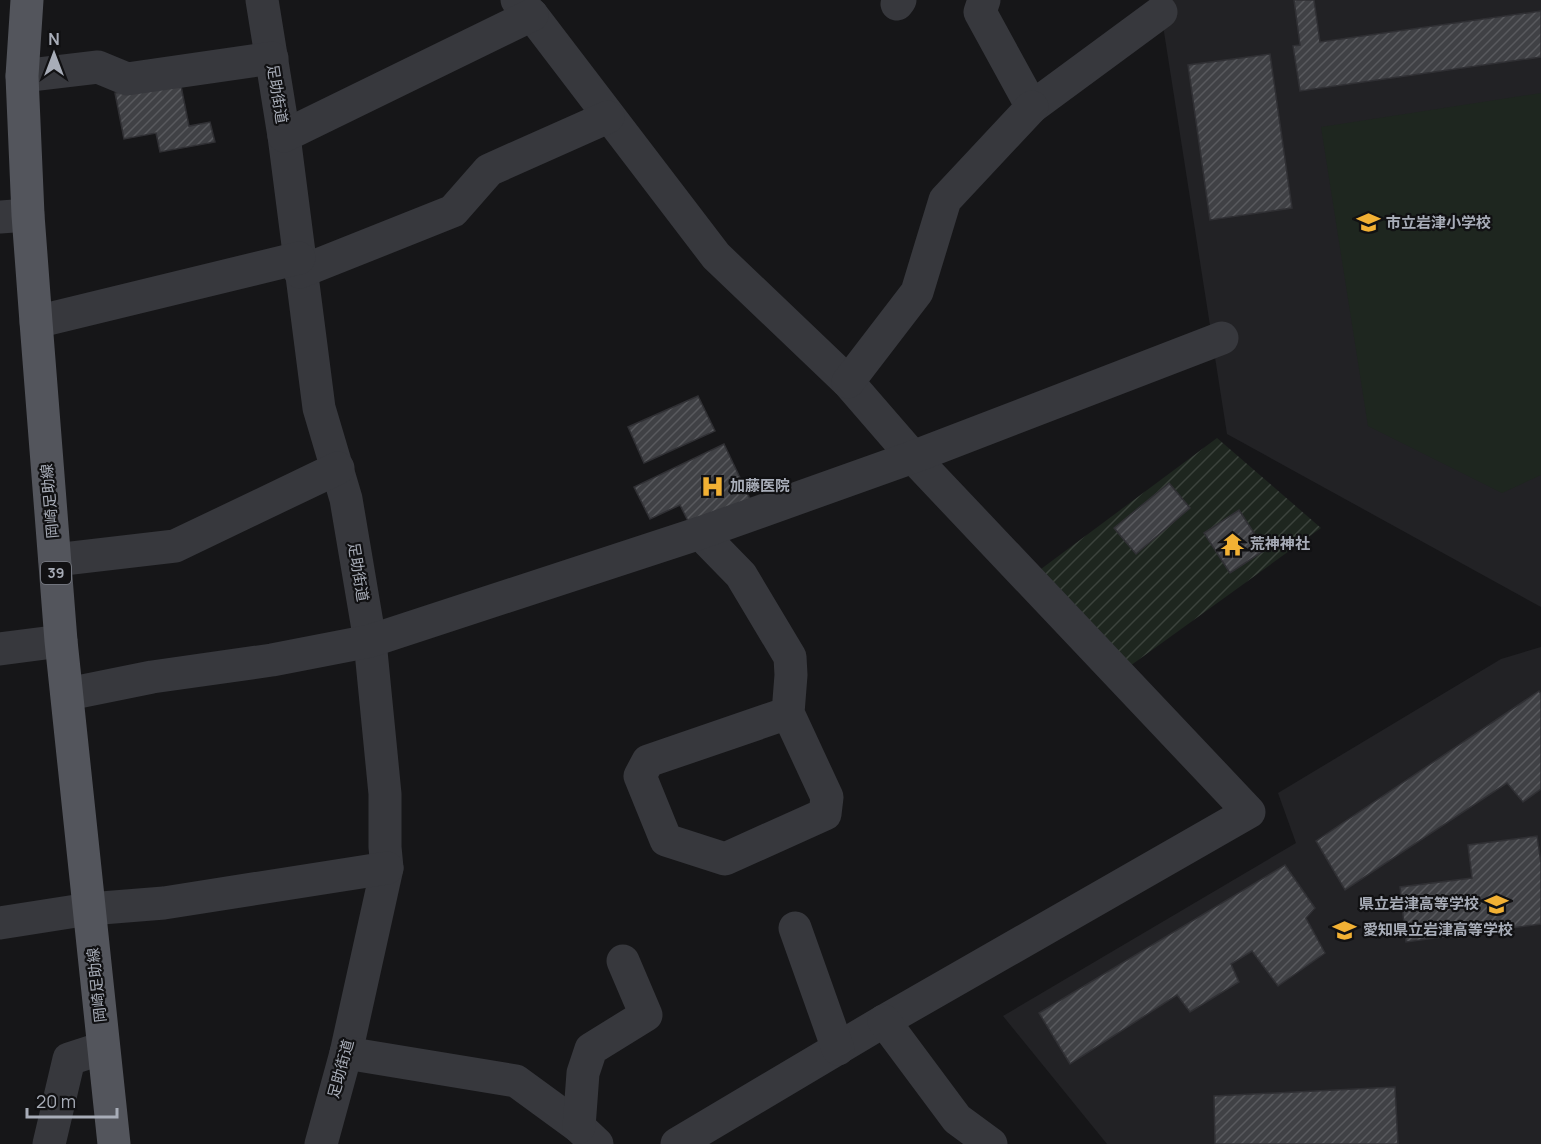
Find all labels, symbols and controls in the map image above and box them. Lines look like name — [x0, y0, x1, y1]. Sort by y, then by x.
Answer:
north arrow — [24, 24, 84, 84]
text: N — [48, 28, 60, 50]
street label: 足助街道 — [262, 63, 293, 125]
school or university icon: 市立岩津小学校 — [1355, 210, 1381, 236]
place label: 市立岩津小学校 — [1386, 212, 1491, 233]
street label: 岡崎足助線 — [36, 463, 63, 539]
hospital icon: 加藤医院 — [699, 473, 725, 499]
place label: 加藤医院 — [730, 475, 790, 496]
temple icon: 荒神神社 — [1219, 531, 1245, 557]
place label: 荒神神社 — [1250, 533, 1310, 554]
street label: 足助街道 — [343, 541, 374, 603]
road number: 39 — [41, 562, 71, 584]
school or university icon: 県立岩津高等学校 — [1484, 891, 1510, 917]
place label: 県立岩津高等学校 — [1359, 893, 1479, 914]
school or university icon: 愛知県立岩津高等学校 — [1332, 917, 1358, 943]
place label: 愛知県立岩津高等学校 — [1363, 919, 1513, 940]
street label: 岡崎足助線 — [82, 947, 111, 1023]
street label: 足助街道 — [323, 1037, 358, 1101]
scale bar — [27, 1081, 117, 1119]
text: 20 m — [36, 1089, 76, 1113]

